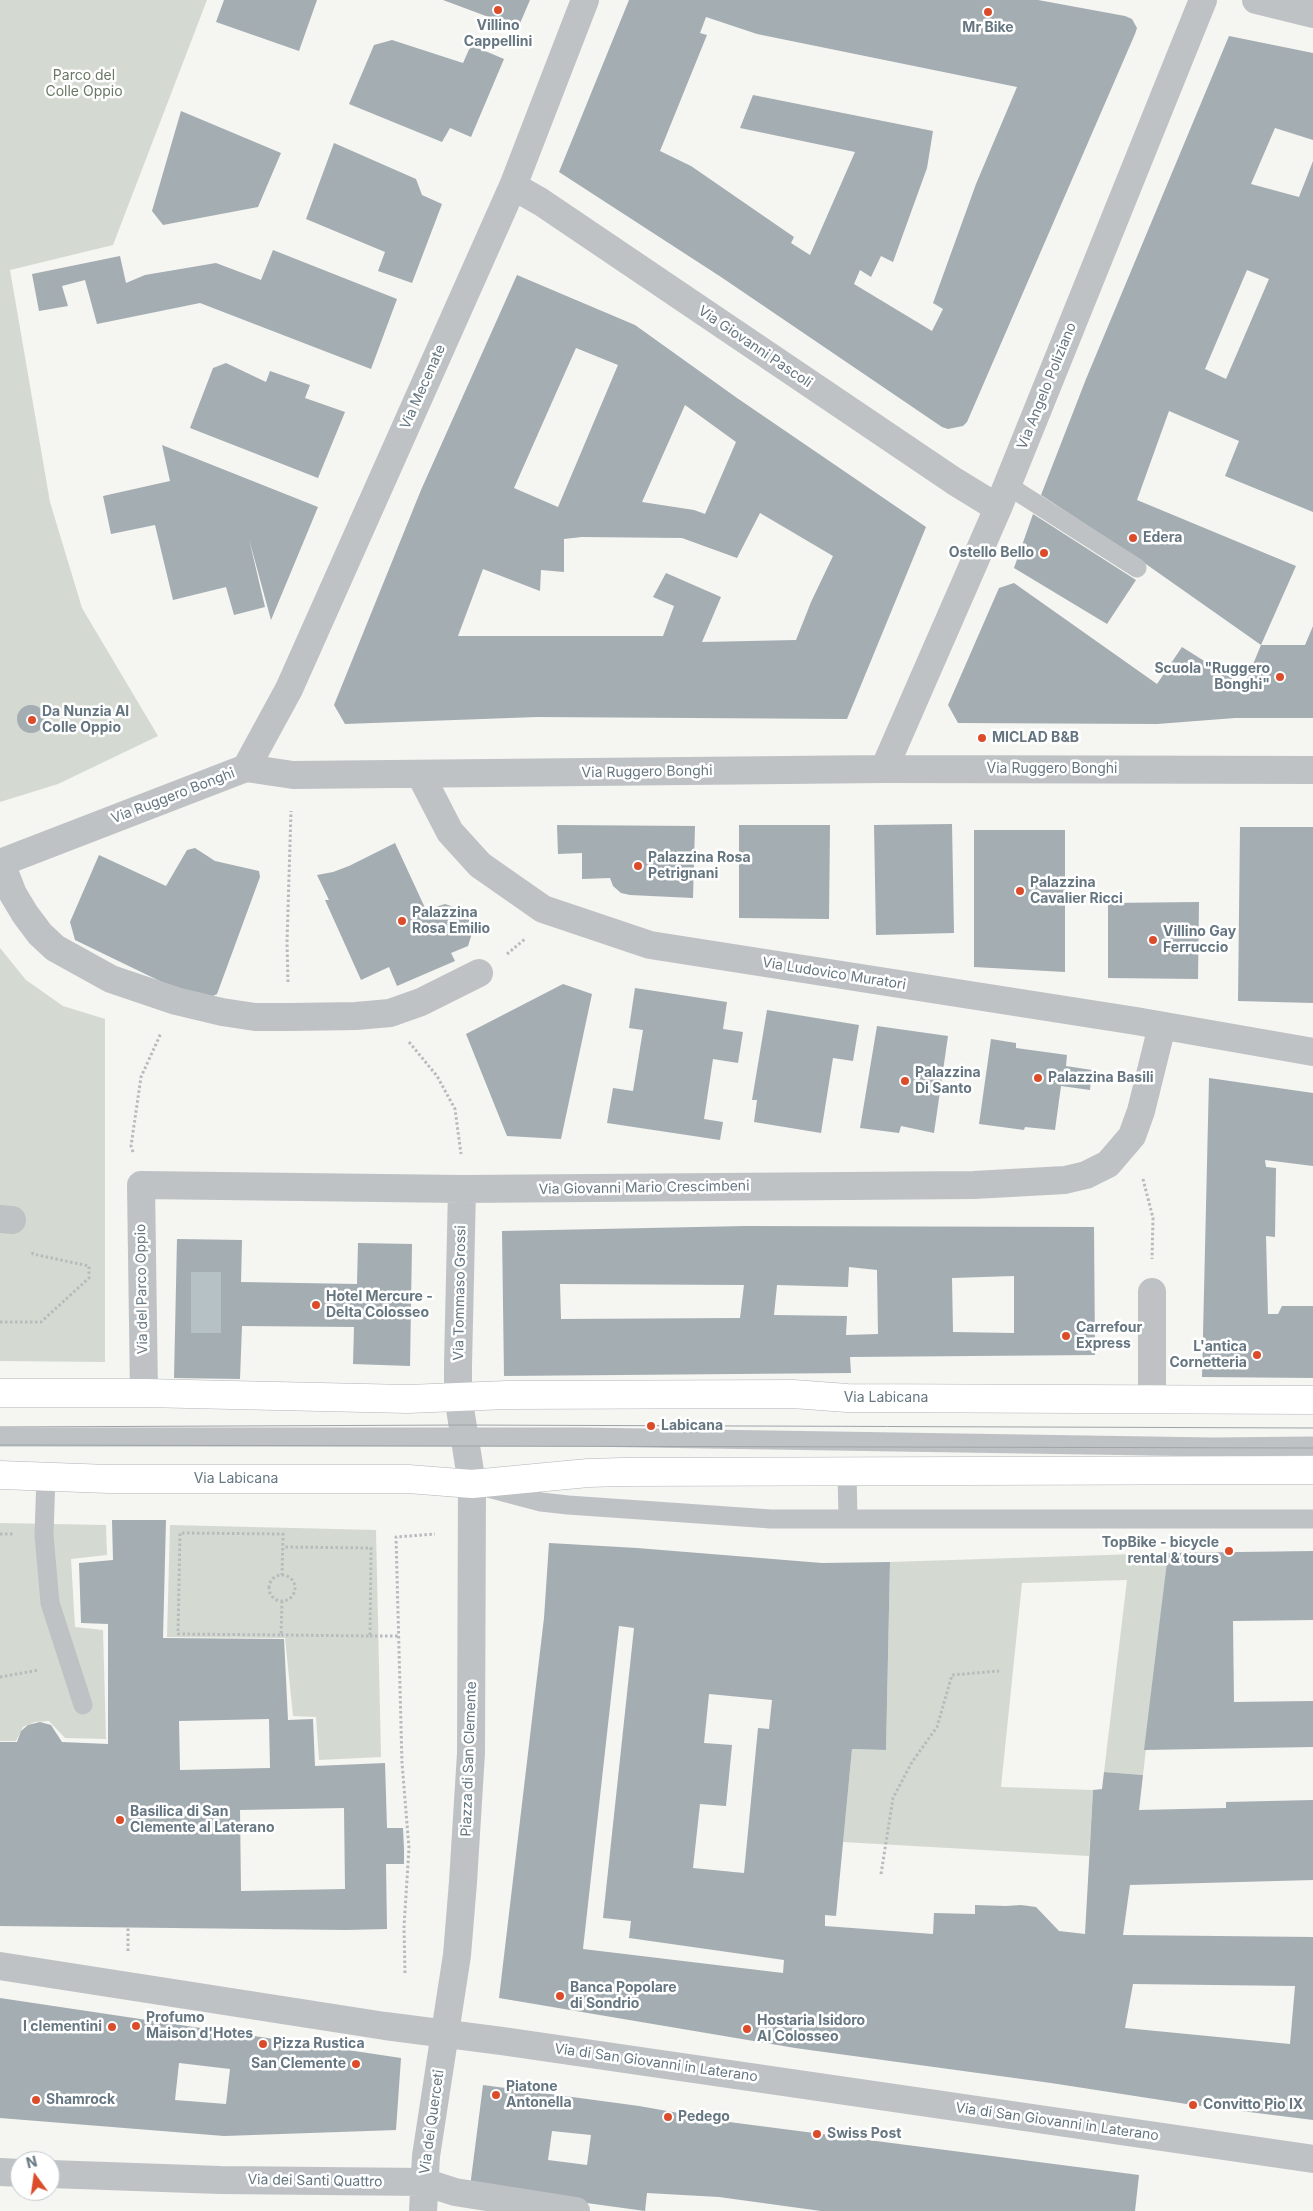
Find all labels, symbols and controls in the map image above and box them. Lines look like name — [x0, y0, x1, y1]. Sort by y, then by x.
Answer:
marker: Villino Cappellini — [492, 4, 504, 16]
marker: Mr Bike — [982, 6, 994, 18]
place label: Villino Cappellini — [464, 18, 532, 50]
place label: Mr Bike — [962, 20, 1014, 36]
park label: Parco del Colle Oppio — [45, 68, 123, 100]
street label: Via Giovanni Pascoli — [695, 303, 815, 391]
street label: Via Angelo Poliziano — [1014, 320, 1080, 452]
street label: Via Mecenate — [397, 342, 449, 432]
place label: Edera — [1143, 530, 1182, 546]
marker: Edera — [1127, 532, 1139, 544]
place label: Ostello Bello — [949, 545, 1034, 561]
marker: Ostello Bello — [1038, 547, 1050, 559]
place label: Scuola "Ruggero Bonghi" — [1154, 661, 1270, 694]
marker: Scuola "Ruggero Bonghi" — [1274, 671, 1286, 683]
place label: Da Nunzia Al Colle Oppio — [42, 704, 129, 736]
marker: Da Nunzia Al Colle Oppio — [26, 714, 38, 726]
place label: MICLAD B&B — [992, 730, 1079, 746]
marker: MICLAD B&B — [976, 732, 988, 744]
street label: Via Ruggero Bonghi — [987, 761, 1117, 777]
street label: Via Ruggero Bonghi — [581, 762, 713, 782]
street label: Via Ruggero Bonghi — [109, 765, 237, 827]
place label: Palazzina Rosa Petrignani — [648, 850, 751, 882]
marker: Palazzina Rosa Petrignani — [632, 860, 644, 872]
place label: Palazzina Cavalier Ricci — [1030, 875, 1123, 908]
marker: Palazzina Cavalier Ricci — [1014, 885, 1026, 897]
place label: Palazzina Rosa Emilio — [412, 905, 490, 938]
marker: Palazzina Rosa Emilio — [396, 915, 408, 927]
place label: Villino Gay Ferruccio — [1163, 924, 1236, 956]
marker: Villino Gay Ferruccio — [1147, 934, 1159, 946]
street label: Via Ludovico Muratori — [761, 954, 907, 994]
place label: Palazzina Di Santo — [915, 1065, 981, 1098]
place label: Palazzina Basili — [1048, 1070, 1154, 1086]
marker: Palazzina Basili — [1032, 1072, 1044, 1084]
marker: Palazzina Di Santo — [899, 1075, 911, 1087]
street label: Via Giovanni Mario Crescimbeni — [538, 1178, 750, 1198]
street label: Via del Parco Oppio — [132, 1224, 152, 1354]
street label: Via Tommaso Grossi — [450, 1225, 470, 1361]
place label: Hotel Mercure - Delta Colosseo — [326, 1289, 433, 1321]
marker: Hotel Mercure - Delta Colosseo — [310, 1299, 322, 1311]
place label: Carrefour Express — [1076, 1320, 1142, 1352]
marker: Carrefour Express — [1060, 1330, 1072, 1342]
place label: L'antica Cornetteria — [1170, 1339, 1247, 1371]
marker: L'antica Cornetteria — [1251, 1349, 1263, 1361]
street label: Via Labicana — [844, 1390, 928, 1406]
place label: Labicana — [661, 1418, 723, 1434]
marker: Labicana — [645, 1420, 657, 1432]
street label: Via Labicana — [194, 1471, 278, 1487]
place label: TopBike - bicycle rental & tours — [1102, 1535, 1219, 1568]
marker: TopBike - bicycle rental & tours — [1223, 1545, 1235, 1557]
street label: Piazza di San Clemente — [458, 1681, 480, 1837]
place label: Basilica di San Clemente al Laterano — [130, 1804, 275, 1836]
marker: Basilica di San Clemente al Laterano — [114, 1814, 126, 1826]
place label: Banca Popolare di Sondrio — [570, 1980, 676, 2012]
marker: Banca Popolare di Sondrio — [554, 1990, 566, 2002]
place label: Profumo Maison d'Hotes — [146, 2010, 253, 2042]
place label: Hostaria Isidoro Al Colosseo — [757, 2013, 865, 2045]
place label: I clementini — [23, 2019, 102, 2035]
marker: Profumo Maison d'Hotes — [130, 2020, 142, 2032]
marker: I clementini — [106, 2021, 118, 2033]
marker: Hostaria Isidoro Al Colosseo — [741, 2023, 753, 2035]
place label: Pizza Rustica — [273, 2036, 365, 2052]
marker: Pizza Rustica — [257, 2038, 269, 2050]
street label: Via di San Giovanni in Laterano — [553, 2040, 759, 2086]
place label: San Clemente — [251, 2056, 346, 2072]
marker: San Clemente — [350, 2058, 362, 2070]
street label: Via dei Querceti — [416, 2069, 448, 2175]
place label: Piatone Antonella — [506, 2079, 572, 2112]
marker: Piatone Antonella — [490, 2089, 502, 2101]
place label: Shamrock — [46, 2092, 115, 2108]
marker: Shamrock — [30, 2094, 42, 2106]
place label: Convitto Pio IX — [1203, 2097, 1303, 2113]
street label: Via di San Giovanni in Laterano — [954, 2099, 1160, 2145]
marker: Convitto Pio IX — [1187, 2099, 1199, 2111]
place label: Pedego — [678, 2109, 730, 2125]
marker: Pedego — [662, 2111, 674, 2123]
place label: Swiss Post — [827, 2126, 901, 2142]
marker: Swiss Post — [811, 2128, 823, 2140]
north arrow — [10, 2151, 60, 2201]
text: N — [24, 2152, 39, 2171]
street label: Via dei Santi Quattro — [247, 2171, 383, 2191]

